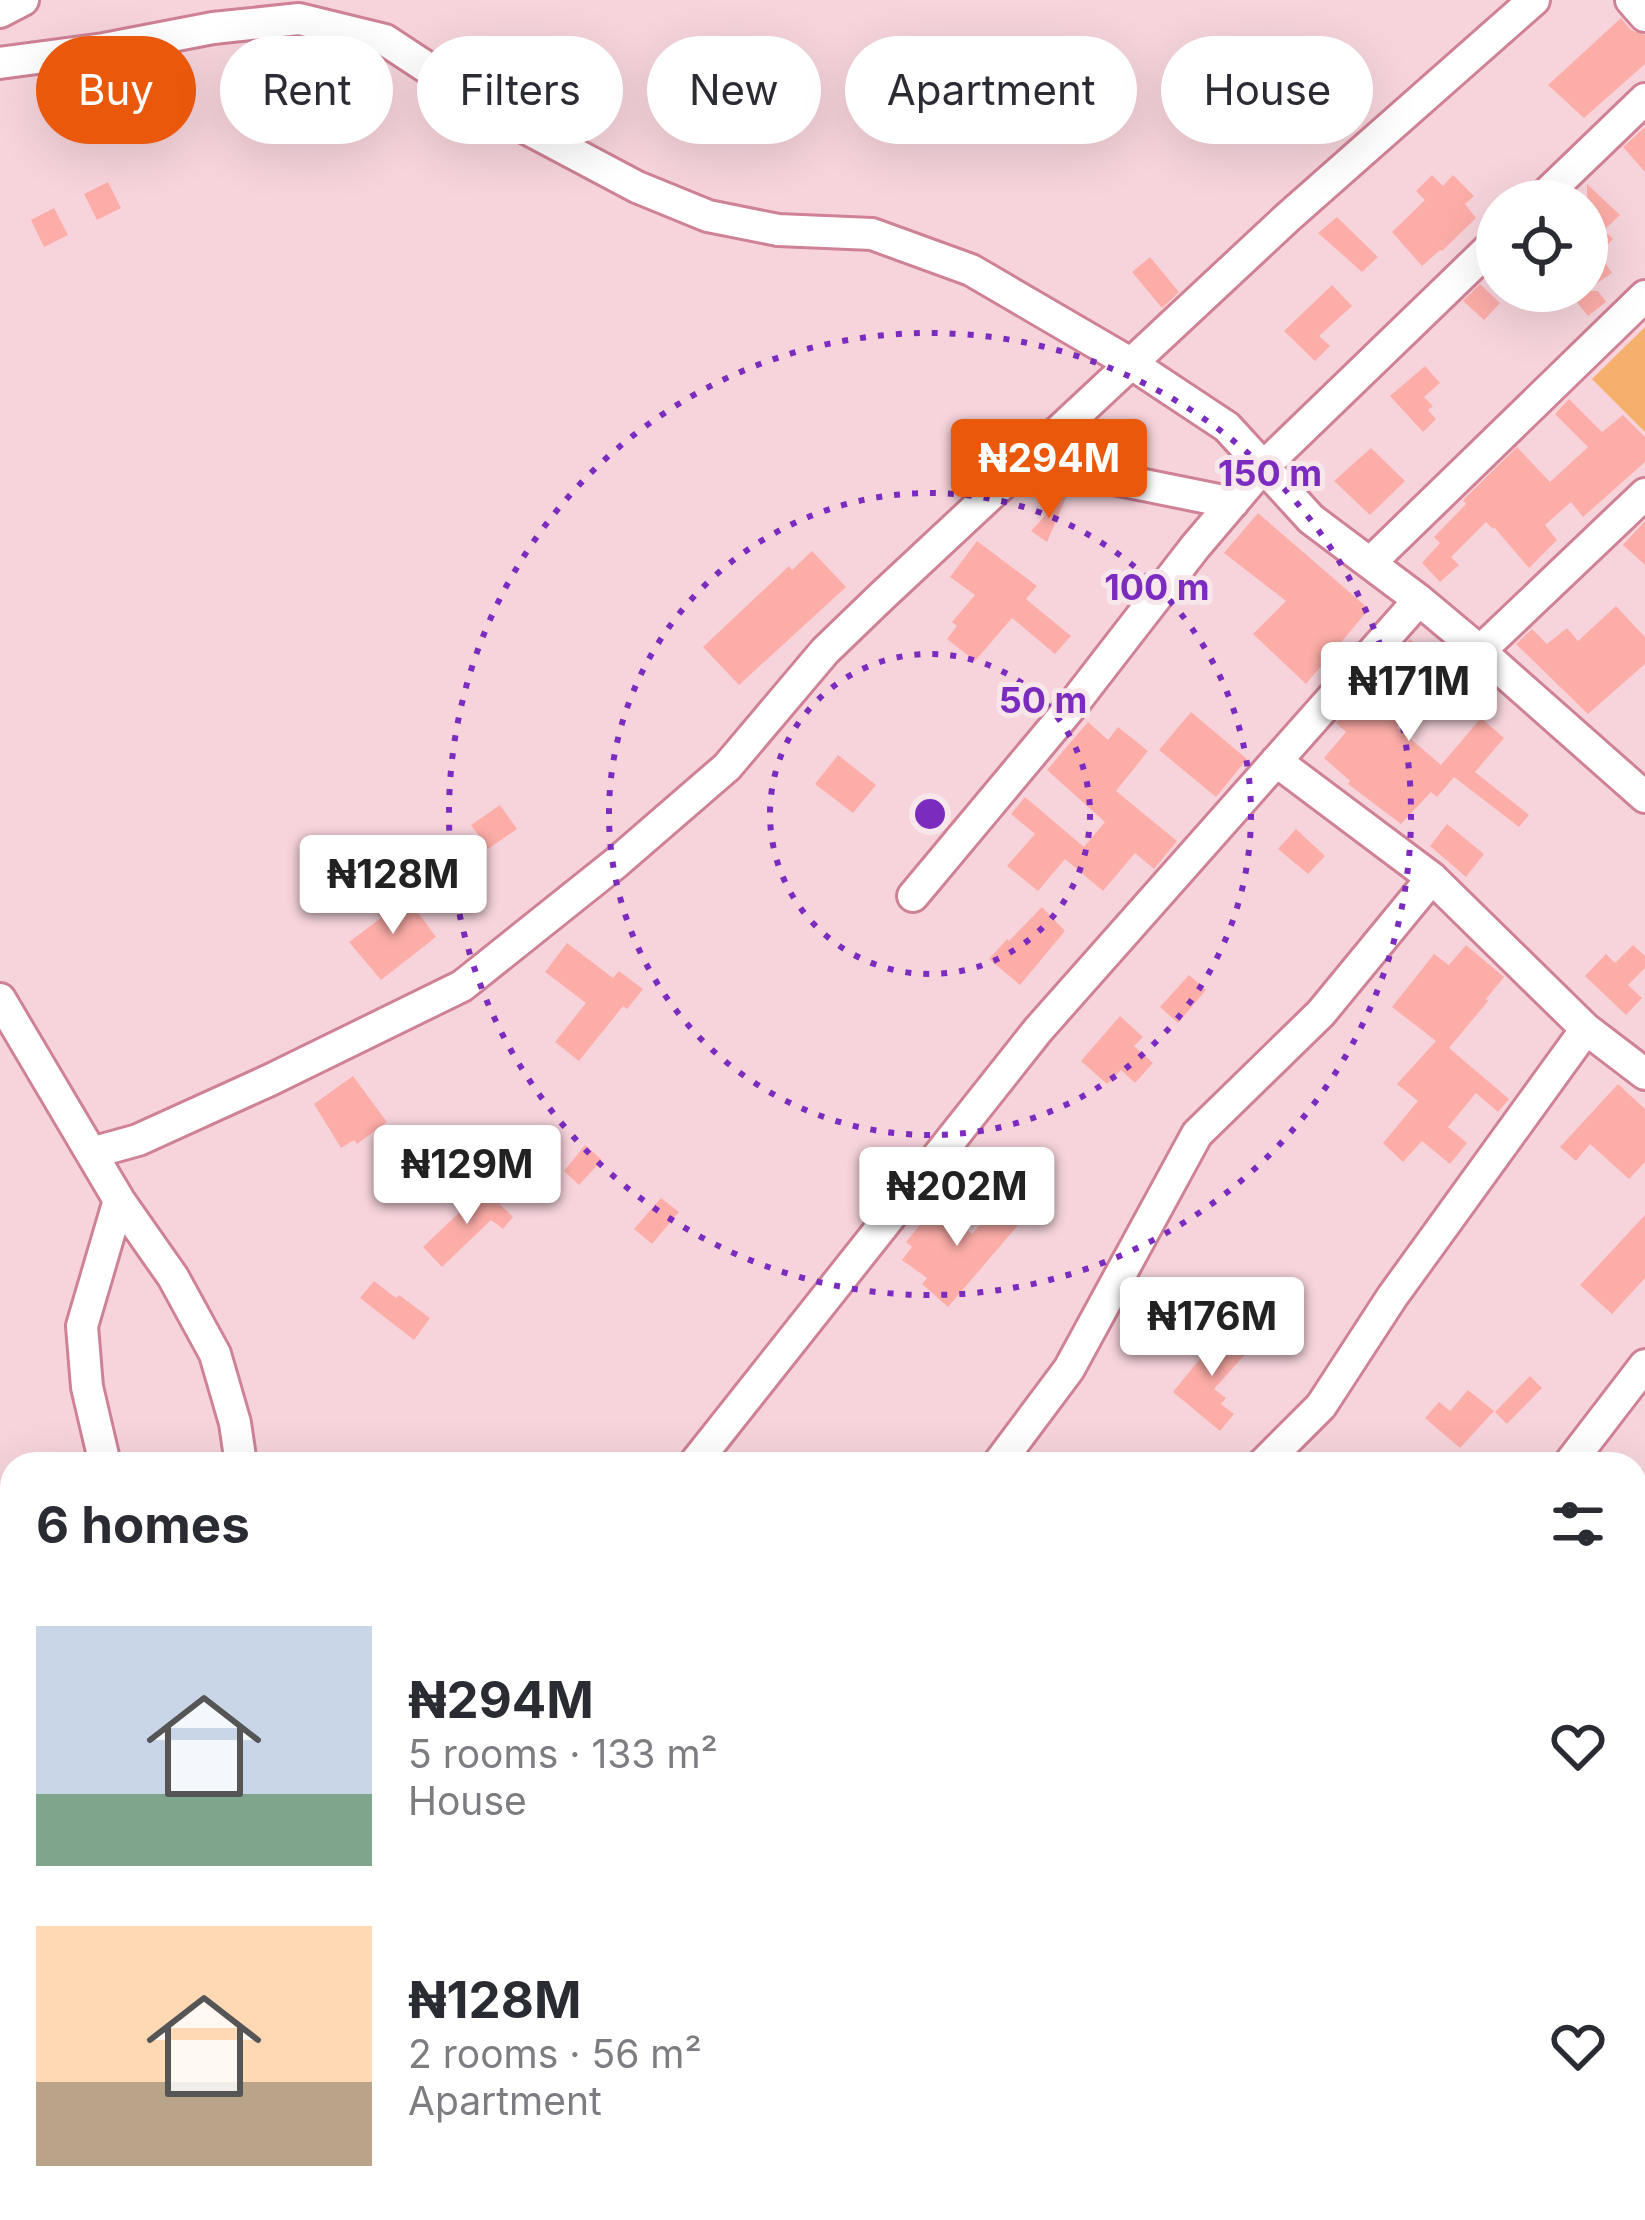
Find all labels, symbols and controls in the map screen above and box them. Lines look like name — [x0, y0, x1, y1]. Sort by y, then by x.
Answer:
chip: Buy — [36, 36, 196, 144]
chip: Rent — [220, 36, 393, 144]
chip: Filters — [417, 36, 623, 144]
chip: New — [647, 36, 821, 144]
chip: Apartment — [845, 36, 1137, 144]
chip: House — [1161, 36, 1373, 144]
map controls — [1476, 180, 1608, 312]
button: locate — [1476, 180, 1608, 312]
pin: ₦294M — [965, 419, 1133, 521]
text: ₦294M — [978, 434, 1120, 481]
text: 150 m — [1218, 451, 1322, 495]
text: 100 m — [1104, 565, 1210, 609]
pin: ₦171M — [1325, 642, 1493, 744]
text: ₦171M — [1348, 657, 1470, 704]
text: 50 m — [999, 678, 1087, 722]
centre of rings — [909, 793, 951, 835]
pin: ₦128M — [309, 835, 477, 937]
text: ₦128M — [327, 850, 459, 897]
pin: ₦129M — [383, 1125, 551, 1227]
text: ₦129M — [401, 1140, 533, 1187]
pin: ₦202M — [873, 1147, 1041, 1249]
text: ₦202M — [886, 1162, 1028, 1209]
pin: ₦176M — [1128, 1277, 1296, 1379]
text: ₦176M — [1147, 1292, 1277, 1339]
icon: filters — [1545, 1491, 1611, 1557]
text: 6 homes — [36, 1494, 250, 1555]
text: ₦294M — [408, 1669, 594, 1730]
icon: home — [132, 1674, 276, 1818]
icon: heart — [1545, 1713, 1611, 1779]
text: 5 rooms · 133 m² — [408, 1730, 718, 1777]
text: House — [408, 1777, 527, 1824]
text: ₦128M — [408, 1969, 581, 2030]
icon: home — [132, 1974, 276, 2118]
icon: heart — [1545, 2013, 1611, 2079]
text: 2 rooms · 56 m² — [408, 2030, 702, 2077]
text: Apartment — [408, 2077, 602, 2124]

